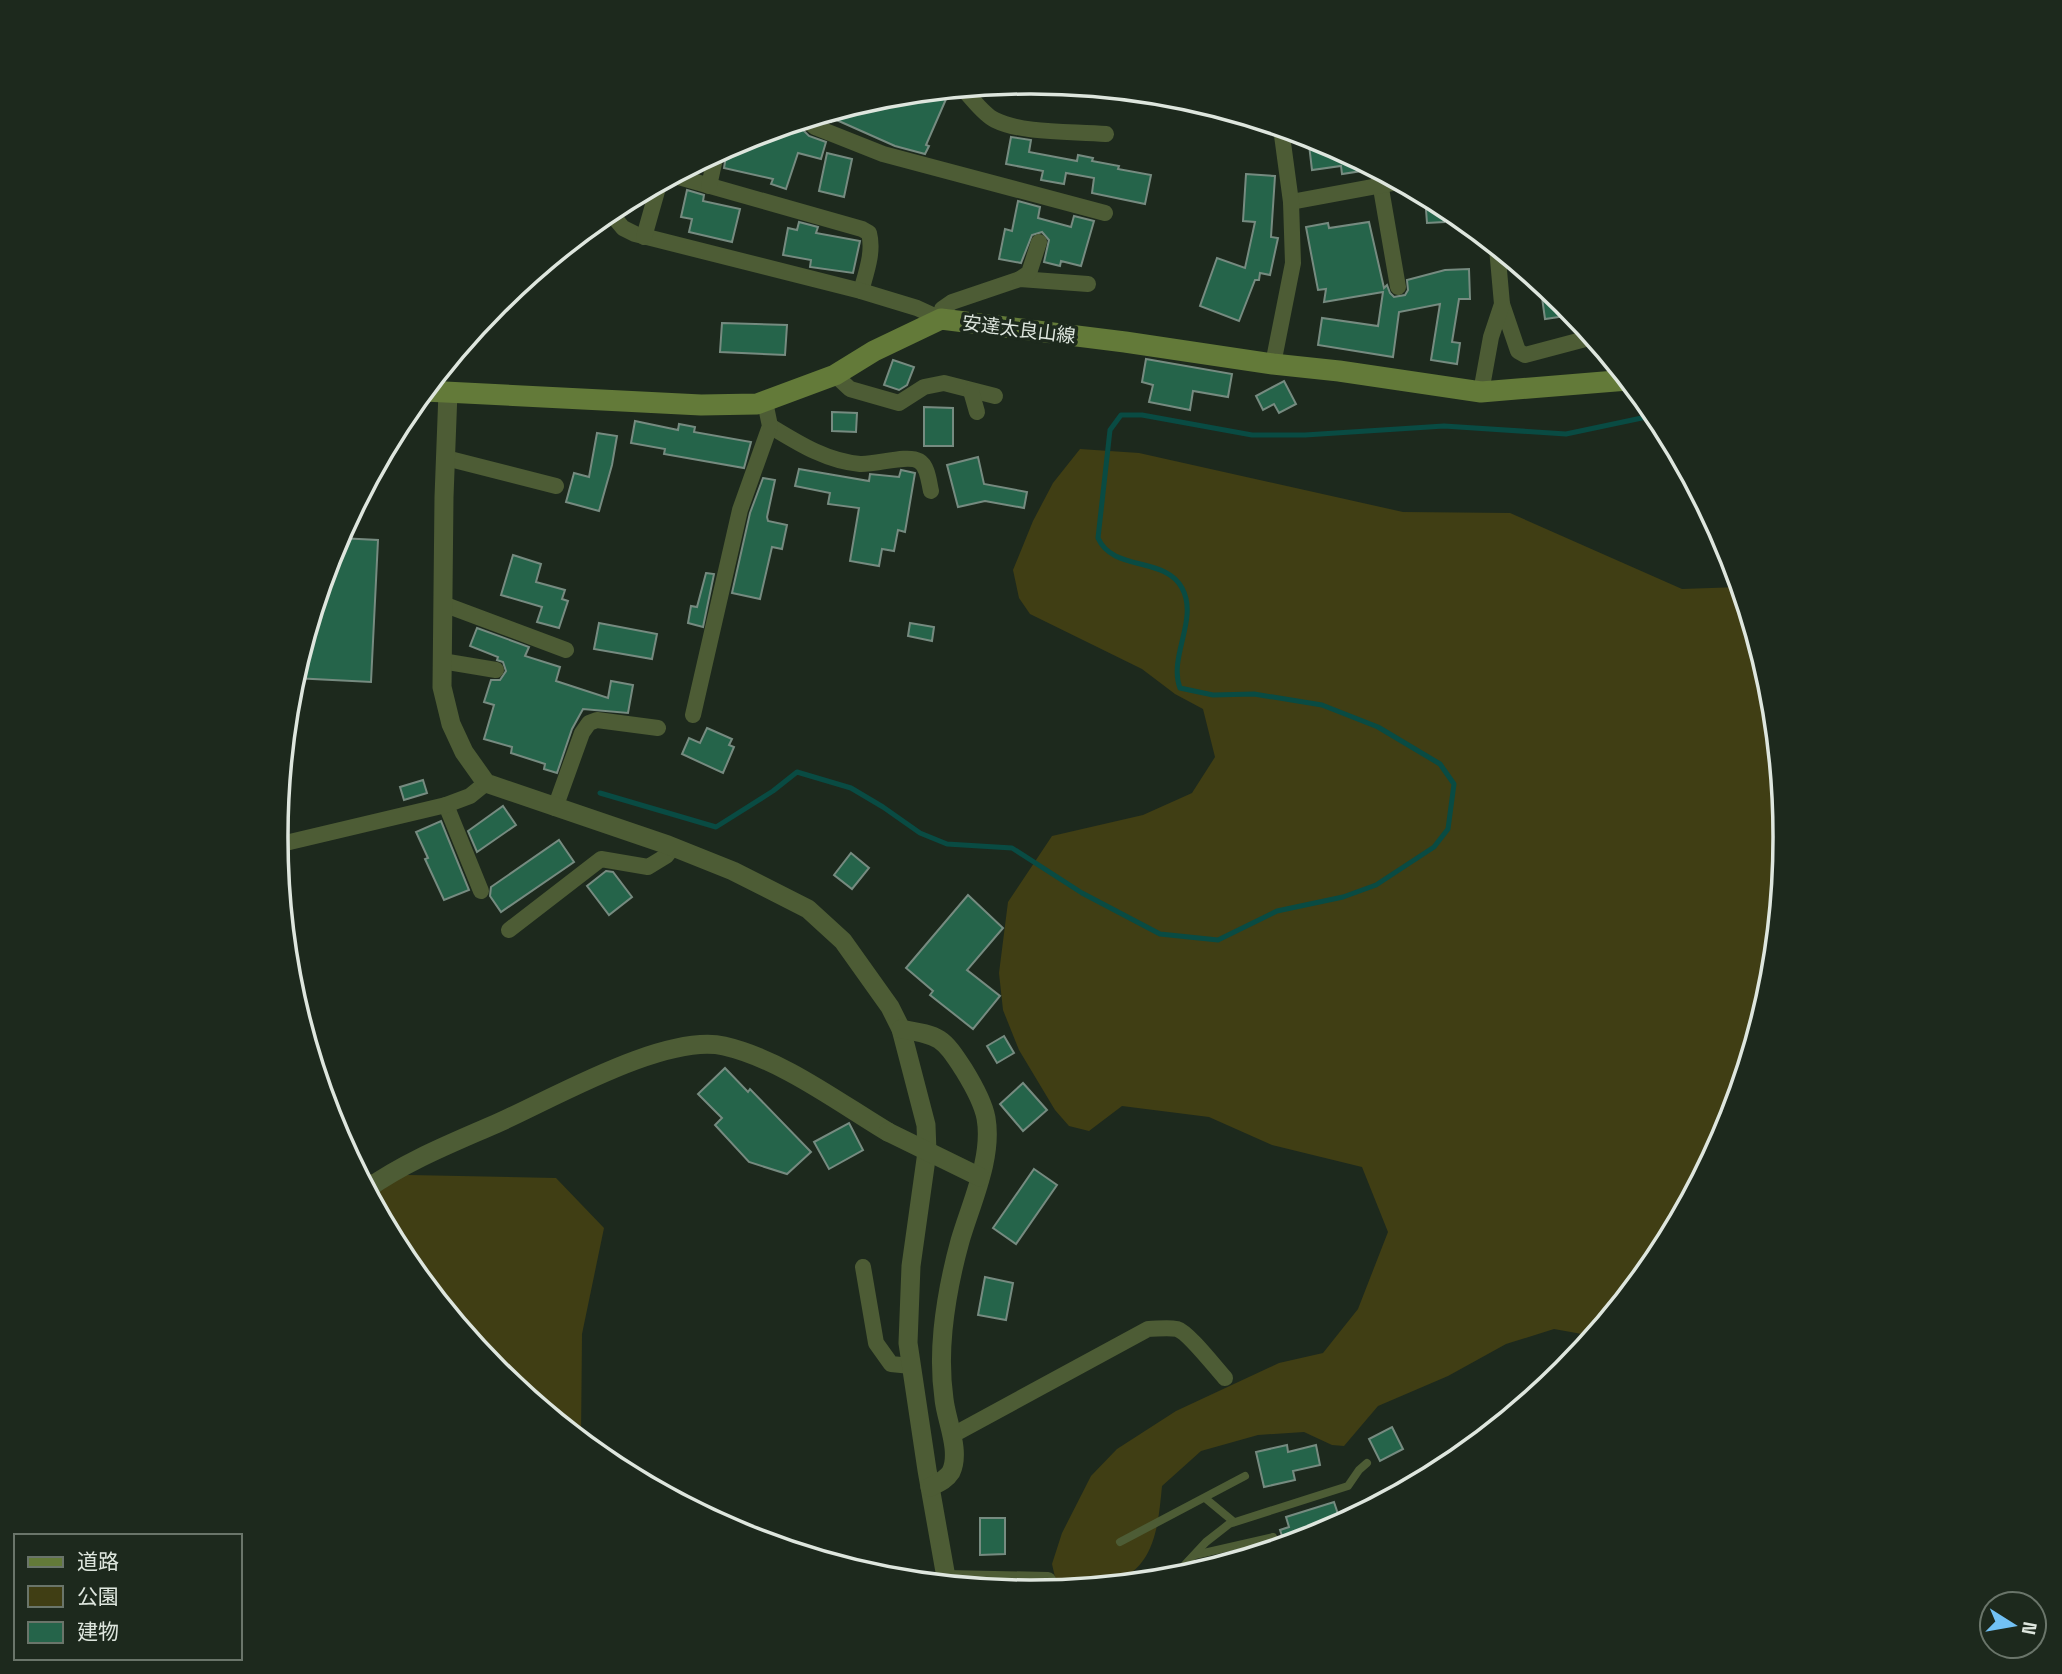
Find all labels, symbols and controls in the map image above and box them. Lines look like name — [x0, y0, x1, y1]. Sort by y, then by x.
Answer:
street label: 安達太良山線 — [961, 310, 1077, 349]
legend — [14, 1534, 242, 1660]
text: 道路 — [77, 1548, 119, 1575]
text: 公園 — [77, 1583, 119, 1610]
north arrow — [1978, 1590, 2048, 1660]
text: 建物 — [77, 1618, 119, 1645]
text: N — [2016, 1620, 2043, 1637]

